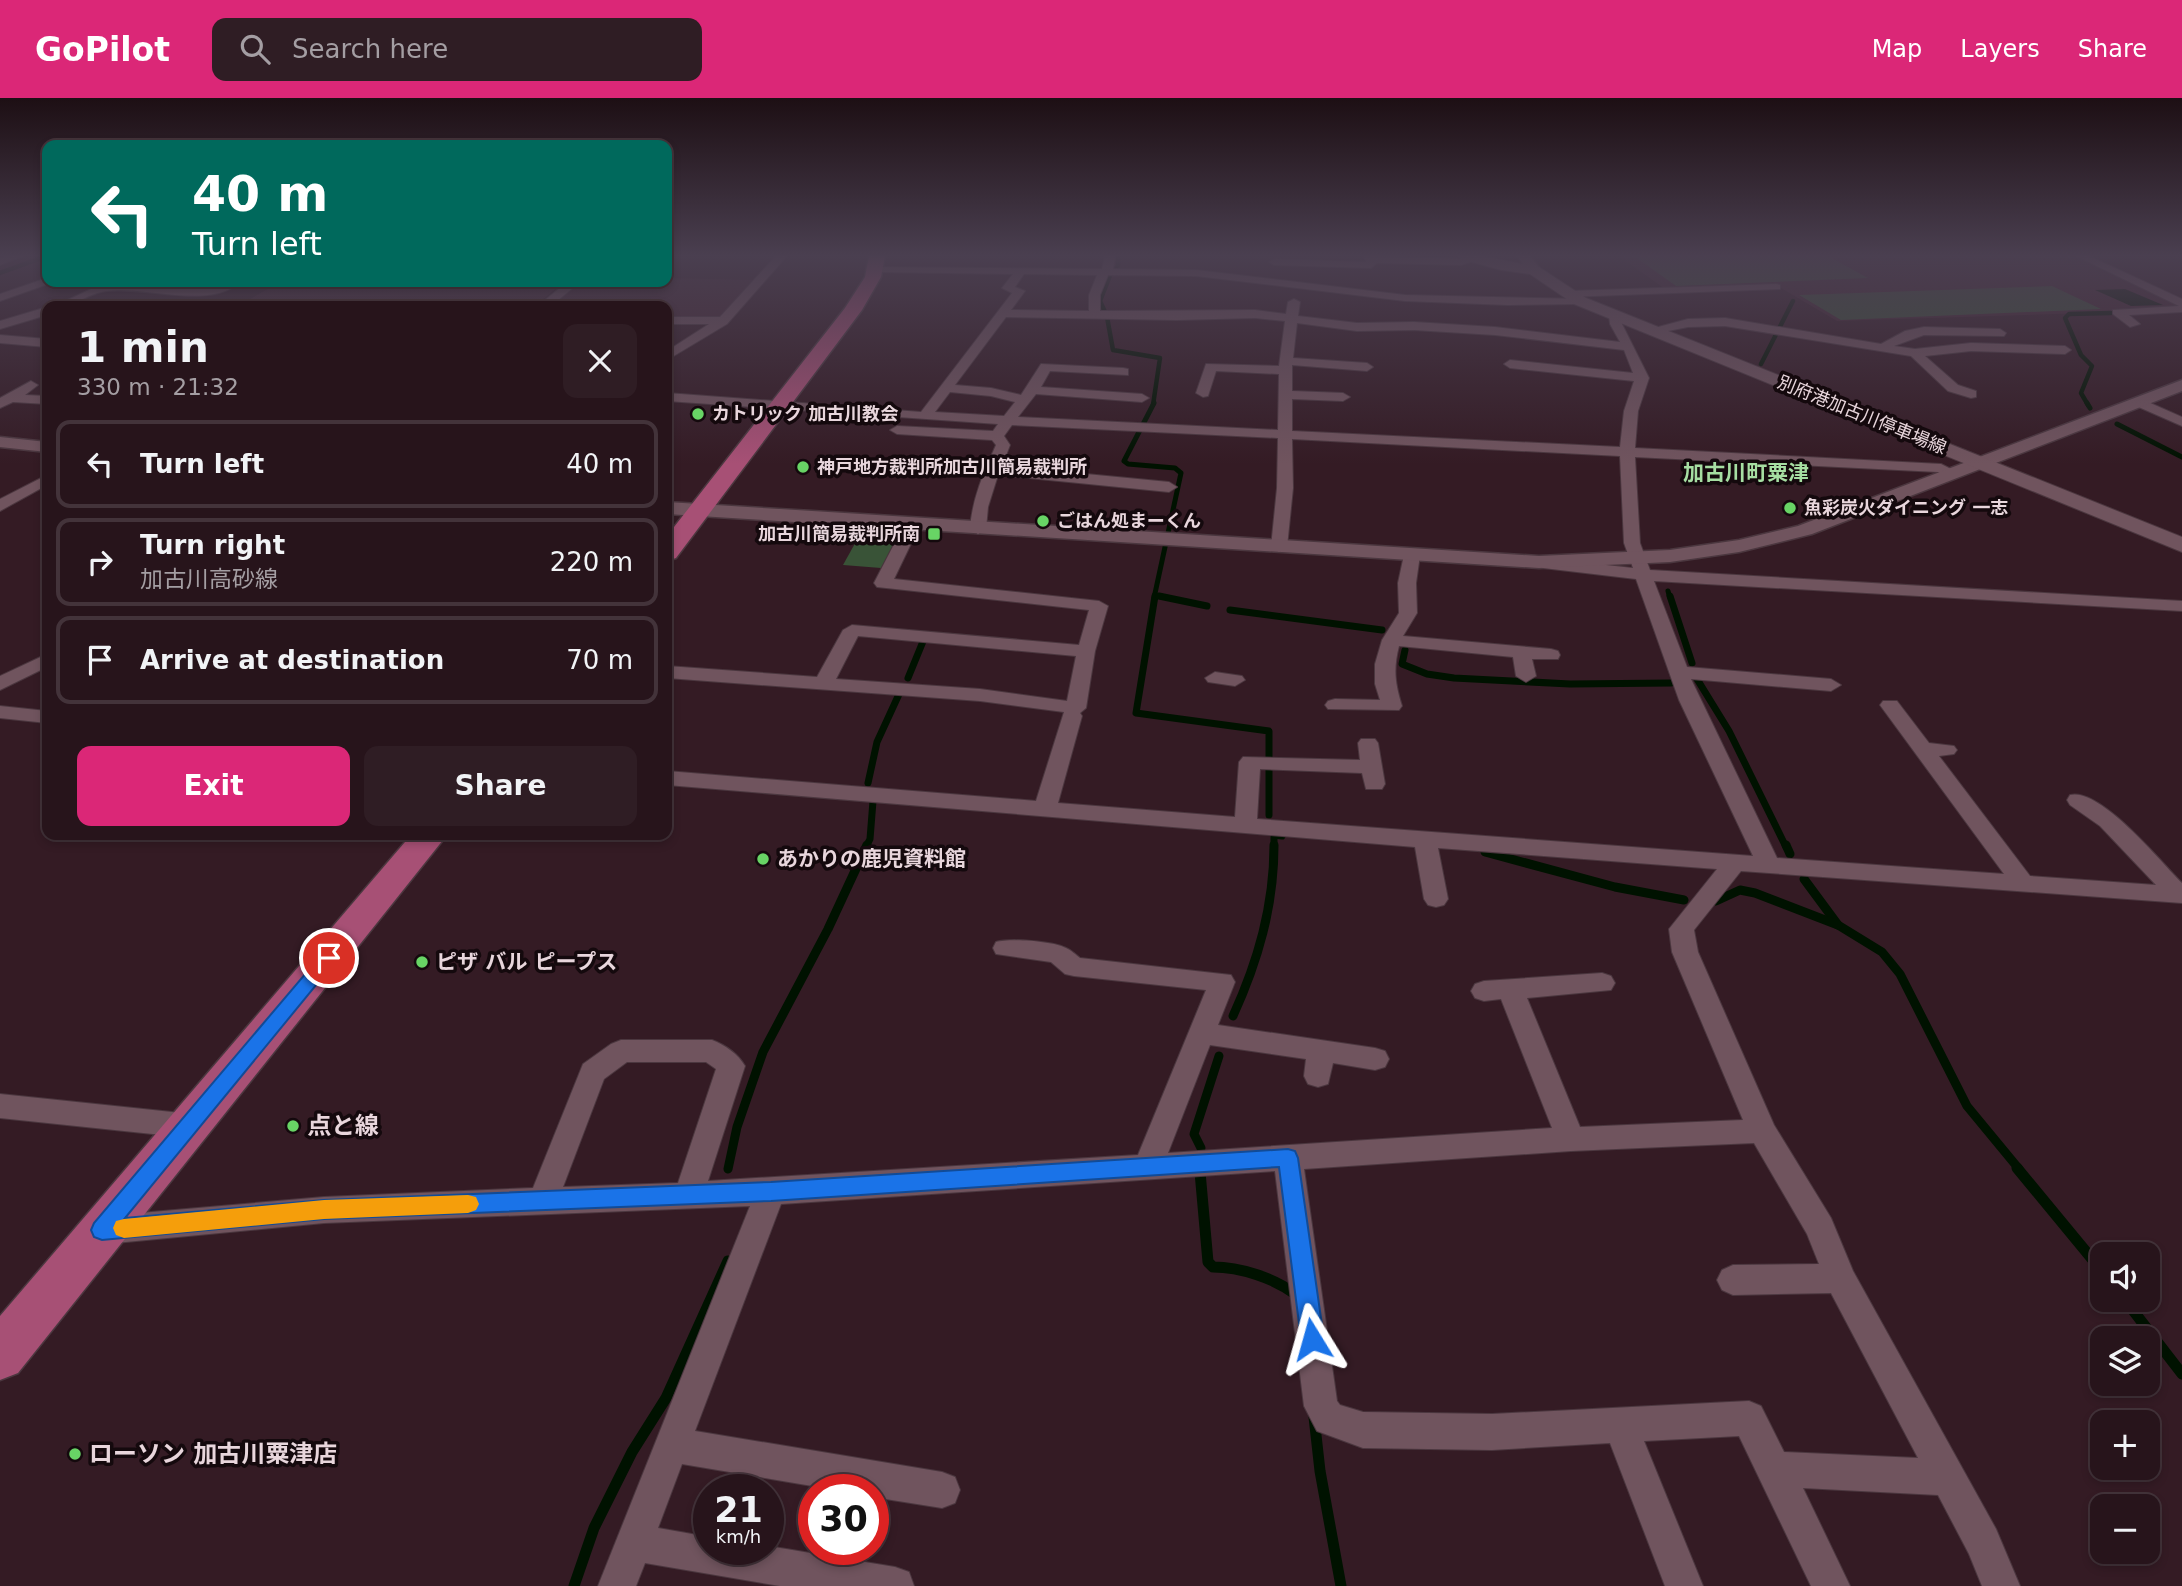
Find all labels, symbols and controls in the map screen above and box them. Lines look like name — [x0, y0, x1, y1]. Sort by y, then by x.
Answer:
search box — [212, 18, 702, 81]
text: GoPilot — [35, 30, 170, 69]
icon: search — [236, 30, 274, 68]
text: Search here — [292, 34, 448, 64]
text: Map — [1872, 35, 1922, 63]
text: Layers — [1960, 35, 2040, 63]
text: Share — [2078, 35, 2147, 63]
text: 40 m — [192, 166, 328, 223]
icon: left — [77, 168, 168, 259]
text: Turn left — [192, 225, 322, 263]
text: 1 min — [77, 323, 209, 372]
button: close — [563, 324, 637, 398]
street label: 別府港加古川停車場線 — [1775, 371, 1950, 458]
text: 330 m · 21:32 — [77, 374, 239, 400]
place label: カトリック 加古川教会 — [712, 403, 898, 424]
marker: カトリック 加古川教会 — [690, 406, 706, 422]
icon: left — [81, 445, 119, 483]
text: Turn left — [140, 449, 264, 479]
text: 40 m — [566, 449, 633, 479]
place label: 神戸地方裁判所加古川簡易裁判所 — [817, 456, 1087, 477]
marker: 神戸地方裁判所加古川簡易裁判所 — [795, 459, 811, 475]
district label: 加古川町粟津 — [1683, 461, 1809, 485]
place label: 魚彩炭火ダイニング 一志 — [1804, 497, 2008, 518]
marker: 魚彩炭火ダイニング 一志 — [1782, 500, 1798, 516]
place label: ごはん処まーくん — [1057, 510, 1201, 531]
marker: ごはん処まーくん — [1035, 513, 1051, 529]
place label: 加古川簡易裁判所南 — [758, 523, 920, 544]
marker: 加古川簡易裁判所南 — [926, 526, 942, 542]
text: Turn right — [140, 530, 285, 560]
icon: right — [81, 543, 119, 581]
text: 220 m — [550, 547, 633, 577]
text: 加古川高砂線 — [140, 566, 278, 592]
icon: arrive — [81, 641, 119, 679]
text: Arrive at destination — [140, 645, 444, 675]
text: 70 m — [566, 645, 633, 675]
button: Exit — [77, 746, 350, 826]
button: Share — [364, 746, 637, 826]
place label: あかりの鹿児資料館 — [777, 847, 966, 871]
marker: あかりの鹿児資料館 — [755, 851, 771, 867]
pin — [299, 928, 359, 988]
icon: arrive — [310, 939, 348, 977]
place label: ピザ バル ピープス — [436, 950, 617, 974]
marker: ピザ バル ピープス — [414, 954, 430, 970]
place label: 点と線 — [307, 1112, 379, 1140]
marker: 点と線 — [285, 1118, 301, 1134]
map controls — [2090, 1242, 2160, 1564]
button: sound — [2090, 1242, 2160, 1312]
position arrow — [1275, 1302, 1349, 1376]
button: layers — [2090, 1326, 2160, 1396]
button: + — [2090, 1410, 2160, 1480]
place label: ローソン 加古川粟津店 — [89, 1440, 337, 1468]
marker: ローソン 加古川粟津店 — [67, 1446, 83, 1462]
speed limit sign: 30 — [798, 1474, 889, 1565]
text: 21 — [714, 1490, 763, 1530]
button: − — [2090, 1494, 2160, 1564]
text: km/h — [716, 1526, 761, 1547]

